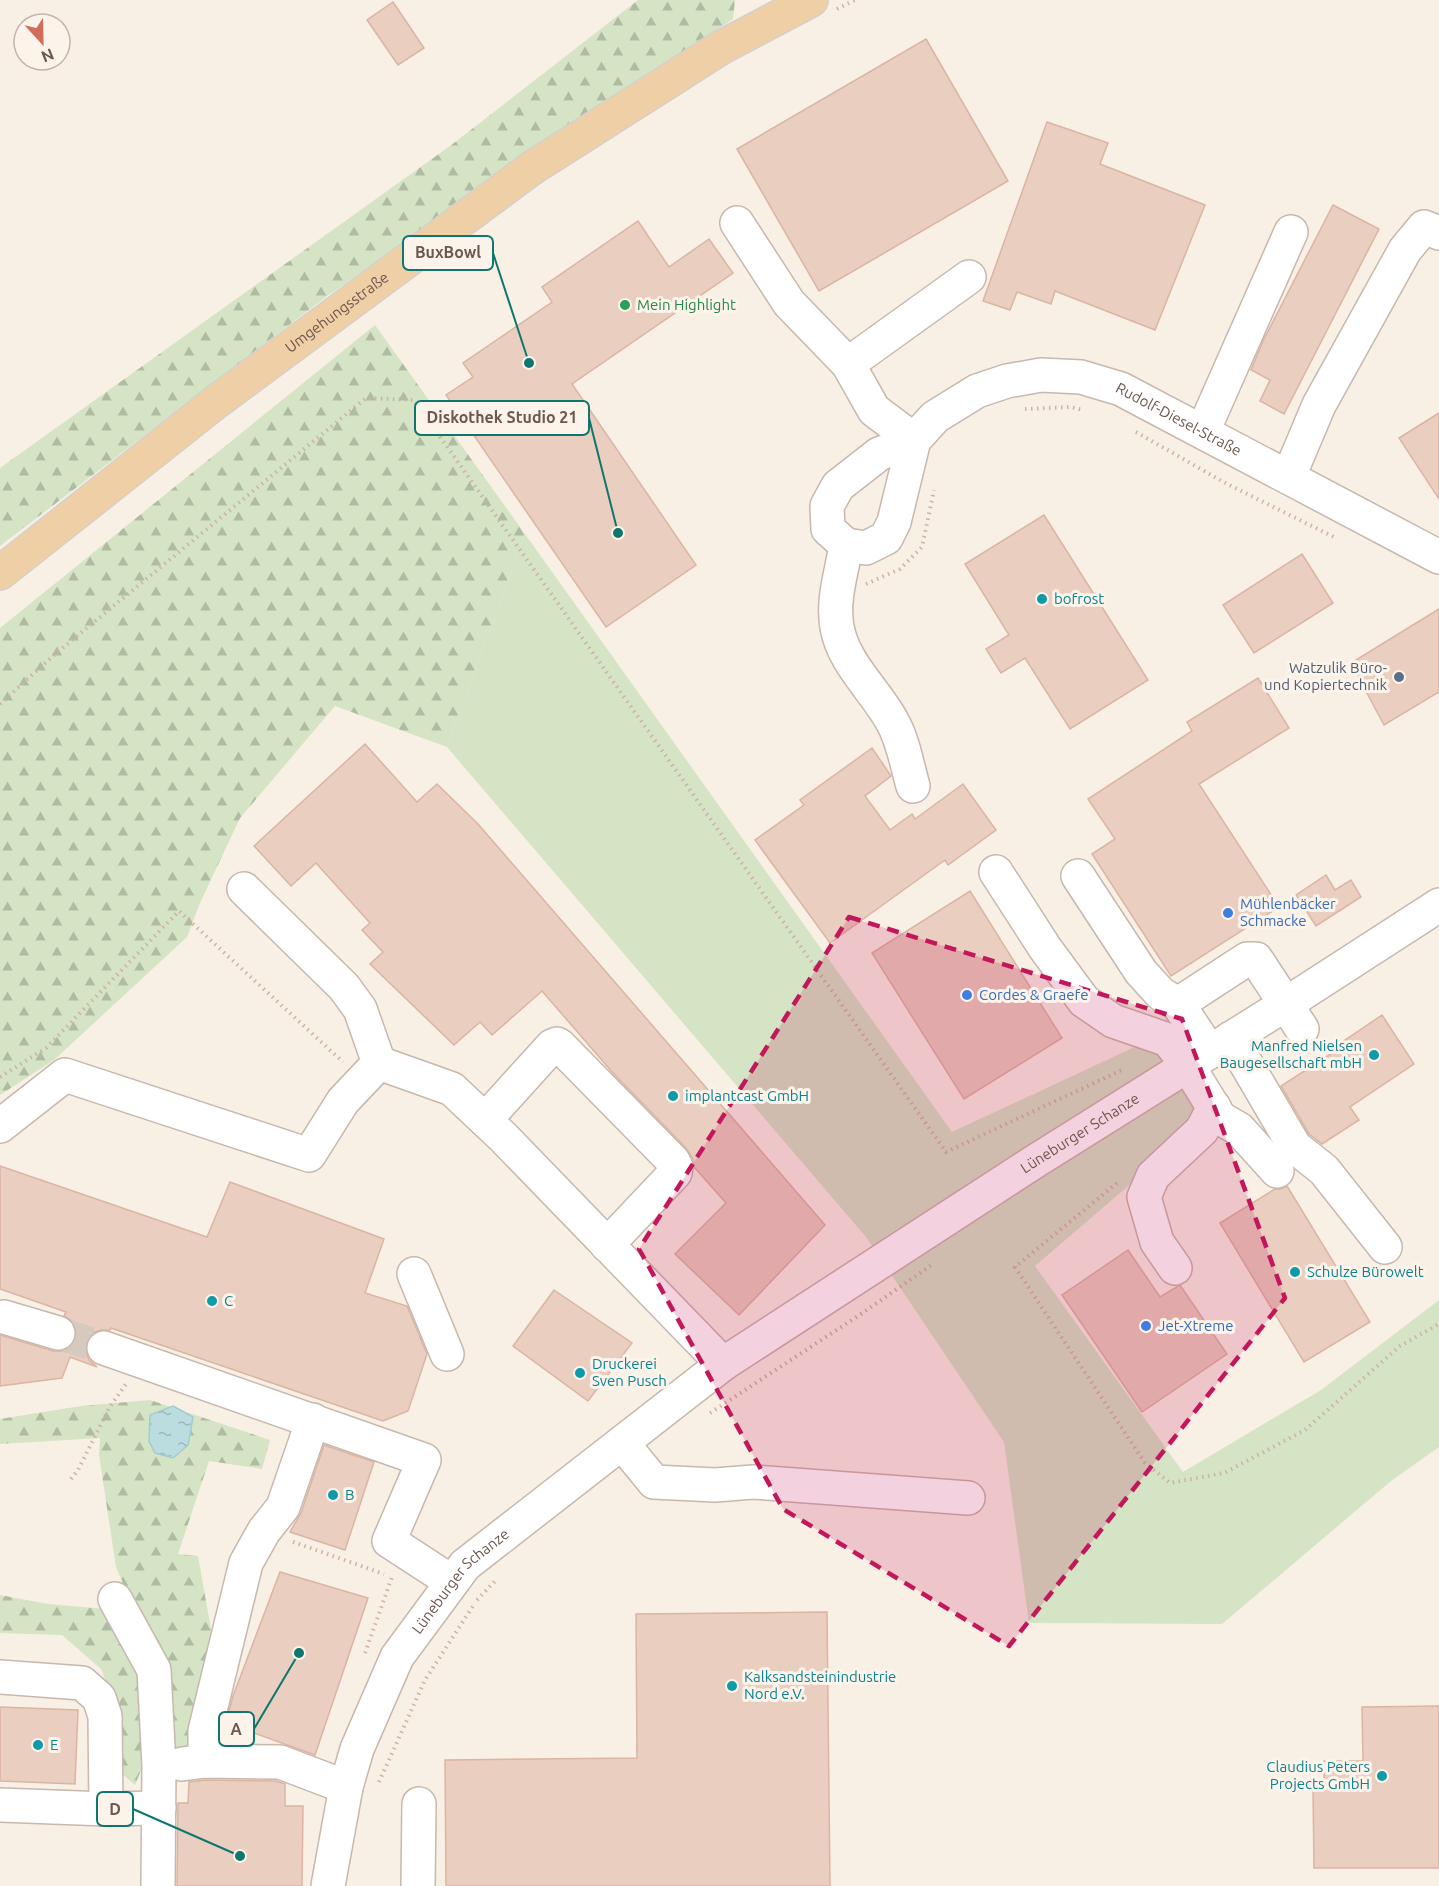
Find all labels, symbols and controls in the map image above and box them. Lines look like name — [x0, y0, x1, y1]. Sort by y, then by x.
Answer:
north arrow — [12, 12, 72, 72]
text: N — [39, 45, 57, 66]
callout: BuxBowl — [403, 236, 493, 270]
text: BuxBowl — [415, 243, 481, 261]
street label: Umgehungsstraße — [282, 268, 392, 356]
place label: Mein Highlight — [637, 296, 736, 313]
marker: Mein Highlight — [618, 298, 632, 312]
street label: Rudolf-Diesel-Straße — [1113, 379, 1244, 459]
callout: Diskothek Studio 21 — [415, 401, 589, 435]
text: Diskothek Studio 21 — [427, 408, 577, 426]
place label: bofrost — [1054, 590, 1104, 607]
marker: bofrost — [1035, 592, 1049, 606]
place label: Watzulik Büro- und Kopiertechnik — [1264, 659, 1387, 693]
marker: Watzulik Büro- und Kopiertechnik — [1392, 670, 1406, 684]
place label: Mühlenbäcker Schmacke — [1240, 895, 1336, 929]
marker: Mühlenbäcker Schmacke — [1221, 906, 1235, 920]
place label: Cordes & Graefe — [979, 986, 1088, 1003]
marker: Cordes & Graefe — [960, 988, 974, 1002]
place label: Manfred Nielsen Baugesellschaft mbH — [1220, 1037, 1362, 1071]
marker: Manfred Nielsen Baugesellschaft mbH — [1367, 1048, 1381, 1062]
place label: implantcast GmbH — [685, 1087, 809, 1104]
marker: implantcast GmbH — [666, 1089, 680, 1103]
street label: Lüneburger Schanze — [1017, 1089, 1142, 1176]
place label: Schulze Bürowelt — [1307, 1263, 1424, 1280]
marker: Schulze Bürowelt — [1288, 1265, 1302, 1279]
place label: C — [224, 1292, 233, 1309]
marker: C — [205, 1294, 219, 1308]
place label: Jet-Xtreme — [1158, 1317, 1234, 1334]
marker: Jet-Xtreme — [1139, 1319, 1153, 1333]
place label: Druckerei Sven Pusch — [592, 1355, 667, 1389]
marker: Druckerei Sven Pusch — [573, 1366, 587, 1380]
place label: B — [345, 1486, 355, 1503]
marker: B — [326, 1488, 340, 1502]
street label: Lüneburger Schanze — [408, 1525, 512, 1637]
place label: Kalksandsteinindustrie Nord e.V. — [744, 1668, 896, 1702]
marker: Kalksandsteinindustrie Nord e.V. — [725, 1679, 739, 1693]
callout: A — [219, 1712, 254, 1746]
text: A — [230, 1720, 242, 1738]
place label: E — [50, 1736, 58, 1753]
marker: E — [31, 1738, 45, 1752]
place label: Claudius Peters Projects GmbH — [1266, 1758, 1370, 1792]
marker: Claudius Peters Projects GmbH — [1375, 1769, 1389, 1783]
callout: D — [97, 1792, 133, 1826]
text: D — [109, 1800, 121, 1818]

